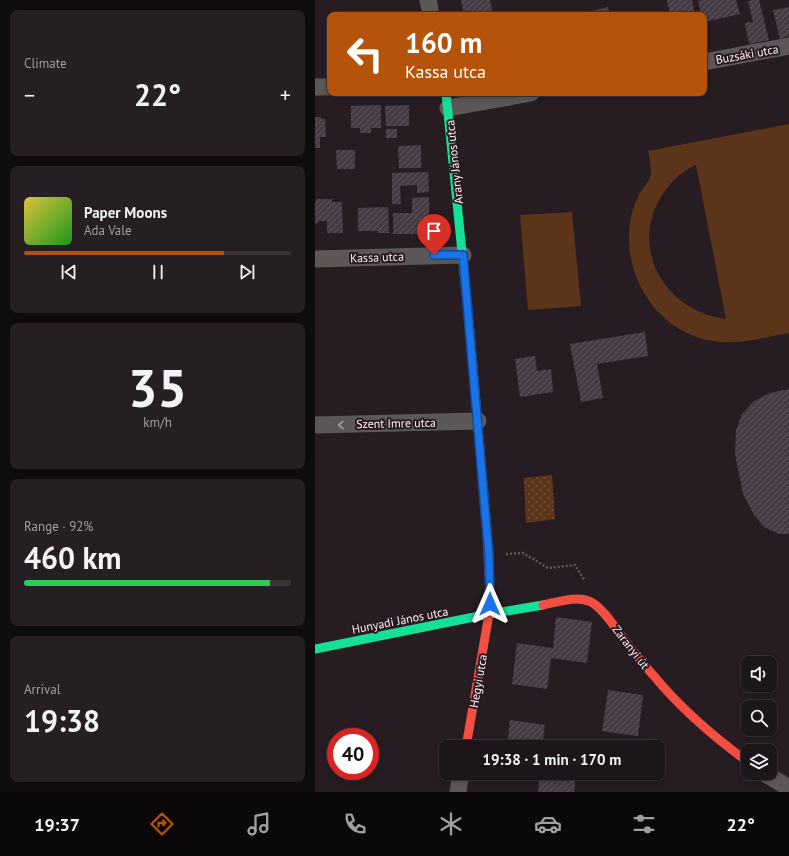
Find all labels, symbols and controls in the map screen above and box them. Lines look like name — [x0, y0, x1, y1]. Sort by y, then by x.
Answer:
text: 160 m — [405, 24, 482, 61]
icon: left — [339, 28, 391, 80]
street label: Buzsáki utca — [714, 41, 780, 67]
text: Climate — [24, 55, 67, 72]
text: Kassa utca — [405, 60, 486, 83]
text: 22° — [134, 75, 181, 114]
text: − — [24, 81, 35, 109]
text: + — [280, 81, 291, 109]
street label: Arany János utca — [442, 119, 466, 205]
text: Paper Moons — [84, 203, 167, 222]
pin — [417, 214, 451, 255]
icon: arrive — [423, 220, 445, 242]
text: Ada Vale — [84, 222, 132, 239]
street label: Kassa utca — [350, 249, 404, 265]
icon: previous — [58, 261, 80, 283]
icon: pause — [147, 261, 169, 283]
icon: next — [236, 261, 258, 283]
text: 35 — [128, 354, 187, 421]
text: km/h — [143, 414, 172, 431]
street label: Szent Imre utca — [356, 415, 436, 431]
one-way arrow — [338, 421, 344, 429]
text: Range · 92% — [24, 518, 93, 535]
text: 460 km — [24, 538, 122, 577]
position arrow — [469, 583, 511, 625]
street label: Hunyadi János utca — [350, 603, 450, 637]
street label: Zaranyi út — [609, 622, 653, 672]
street label: Hegyi utca — [466, 653, 490, 709]
map controls — [741, 656, 777, 780]
button: sound — [741, 656, 777, 692]
text: Arrival — [24, 681, 60, 698]
button: search — [741, 700, 777, 736]
text: 19:38 — [24, 701, 100, 740]
speed limit sign: 40 — [327, 728, 379, 780]
button: layers — [741, 744, 777, 780]
text: 19:38 · 1 min · 170 m — [483, 750, 621, 769]
icon: directions — [148, 810, 176, 838]
icon: music — [245, 810, 273, 838]
icon: phone — [341, 810, 369, 838]
icon: climate — [437, 810, 465, 838]
icon: car — [534, 810, 562, 838]
icon: filters — [630, 810, 658, 838]
text: 19:37 — [34, 813, 80, 836]
text: 22° — [726, 813, 755, 836]

